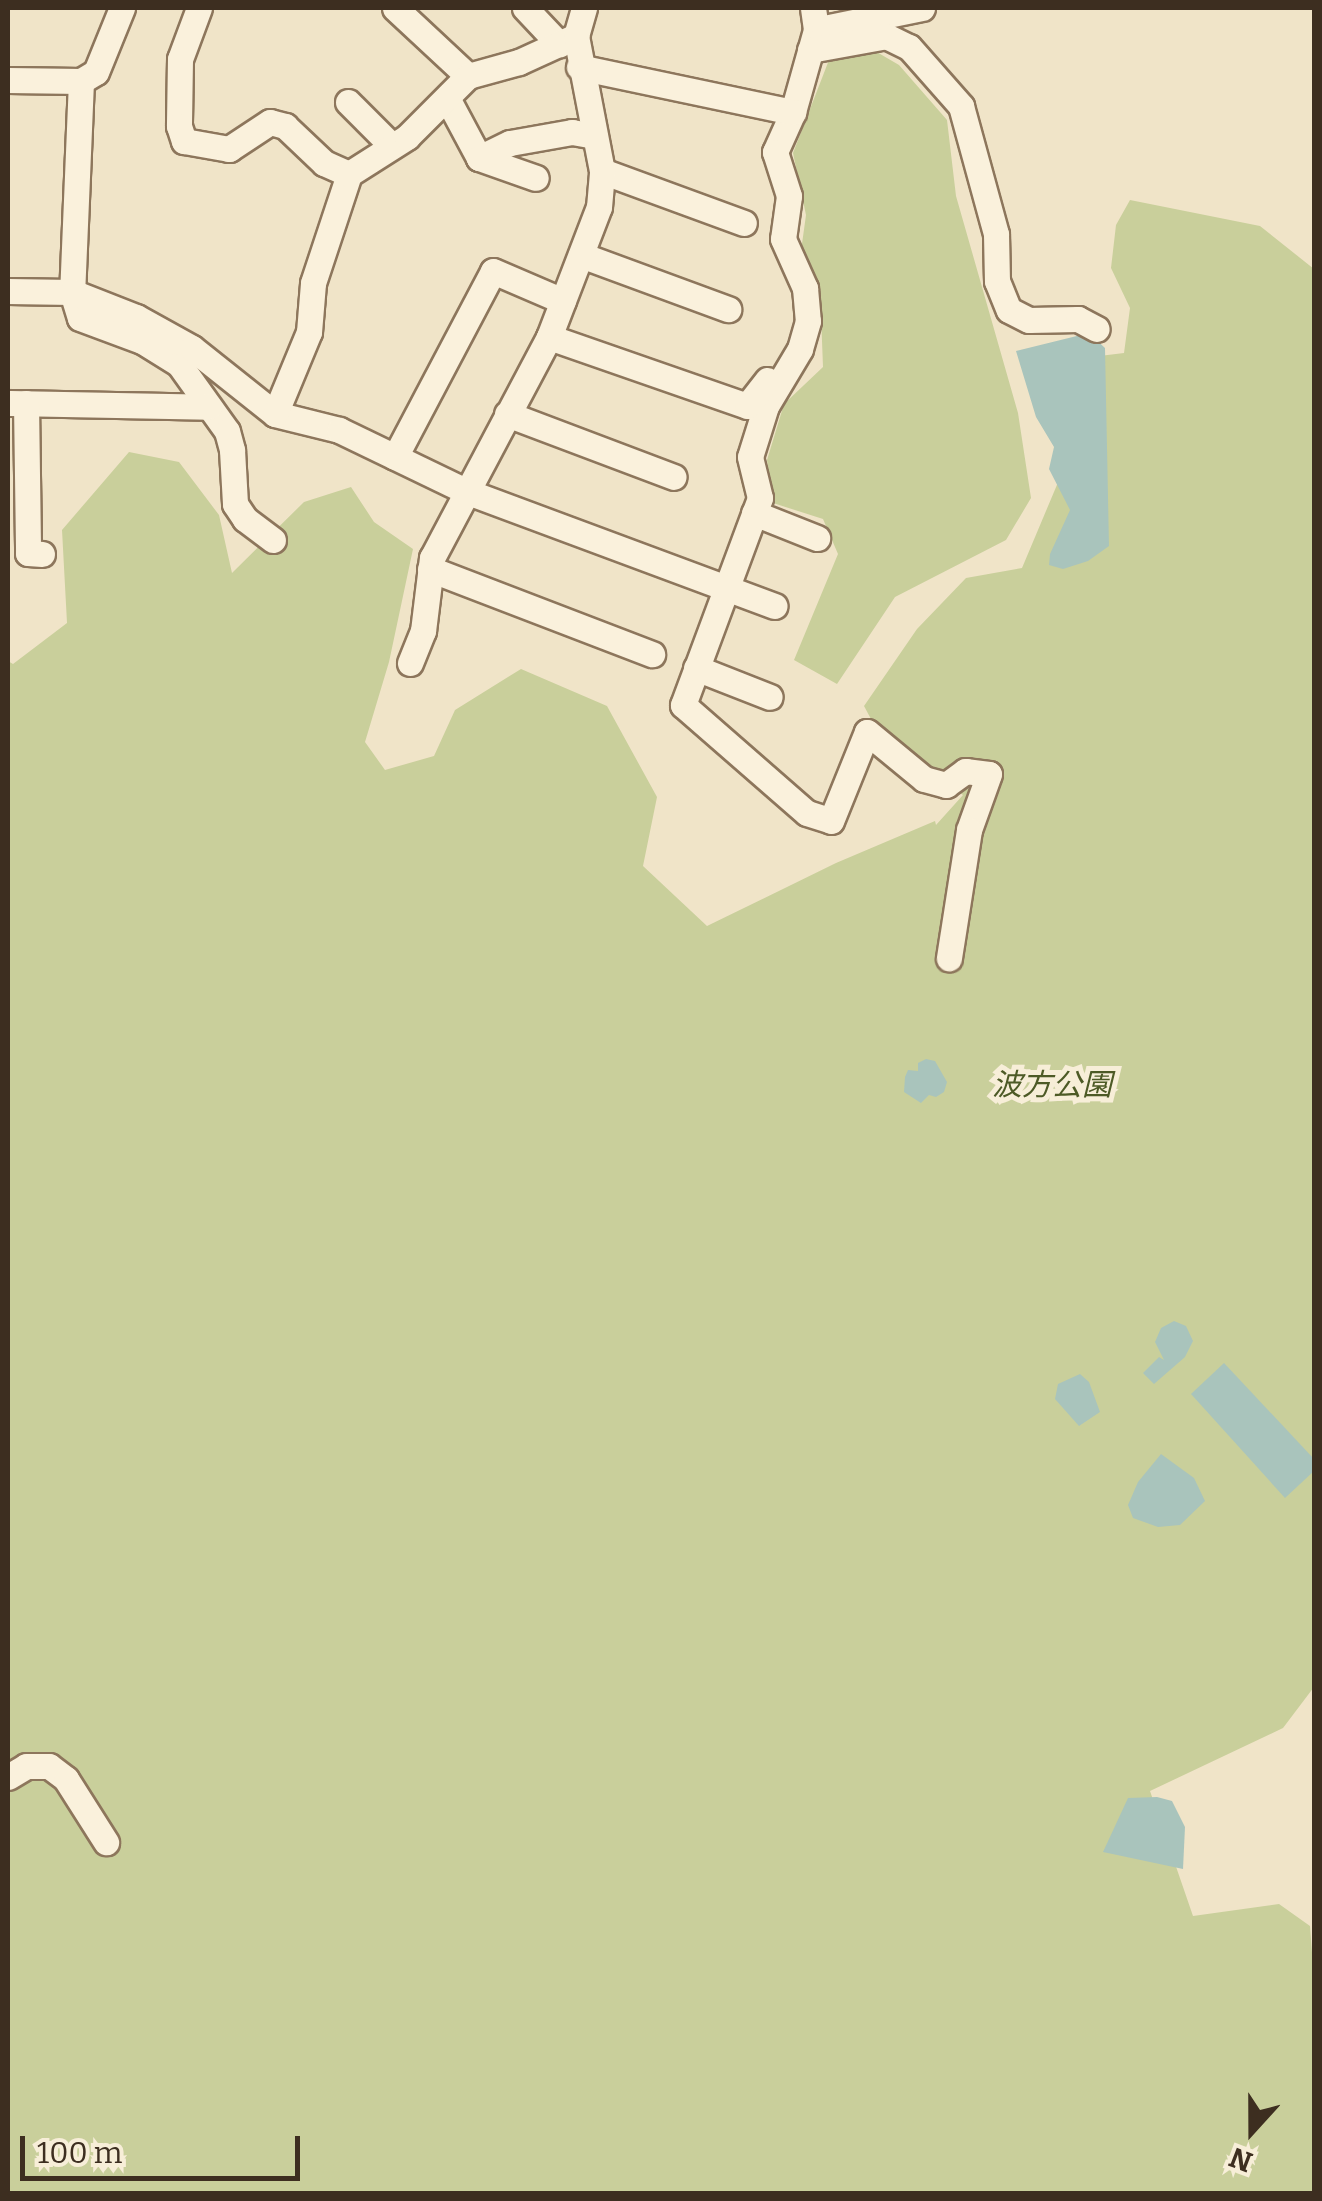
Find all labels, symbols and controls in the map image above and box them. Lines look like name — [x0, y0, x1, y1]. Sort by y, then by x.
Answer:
park label: 波方公園 — [992, 1067, 1112, 1103]
north arrow — [1202, 2081, 1302, 2181]
scale bar — [25, 2116, 305, 2178]
text: 100 m — [37, 2135, 122, 2171]
text: N — [1225, 2140, 1257, 2179]

